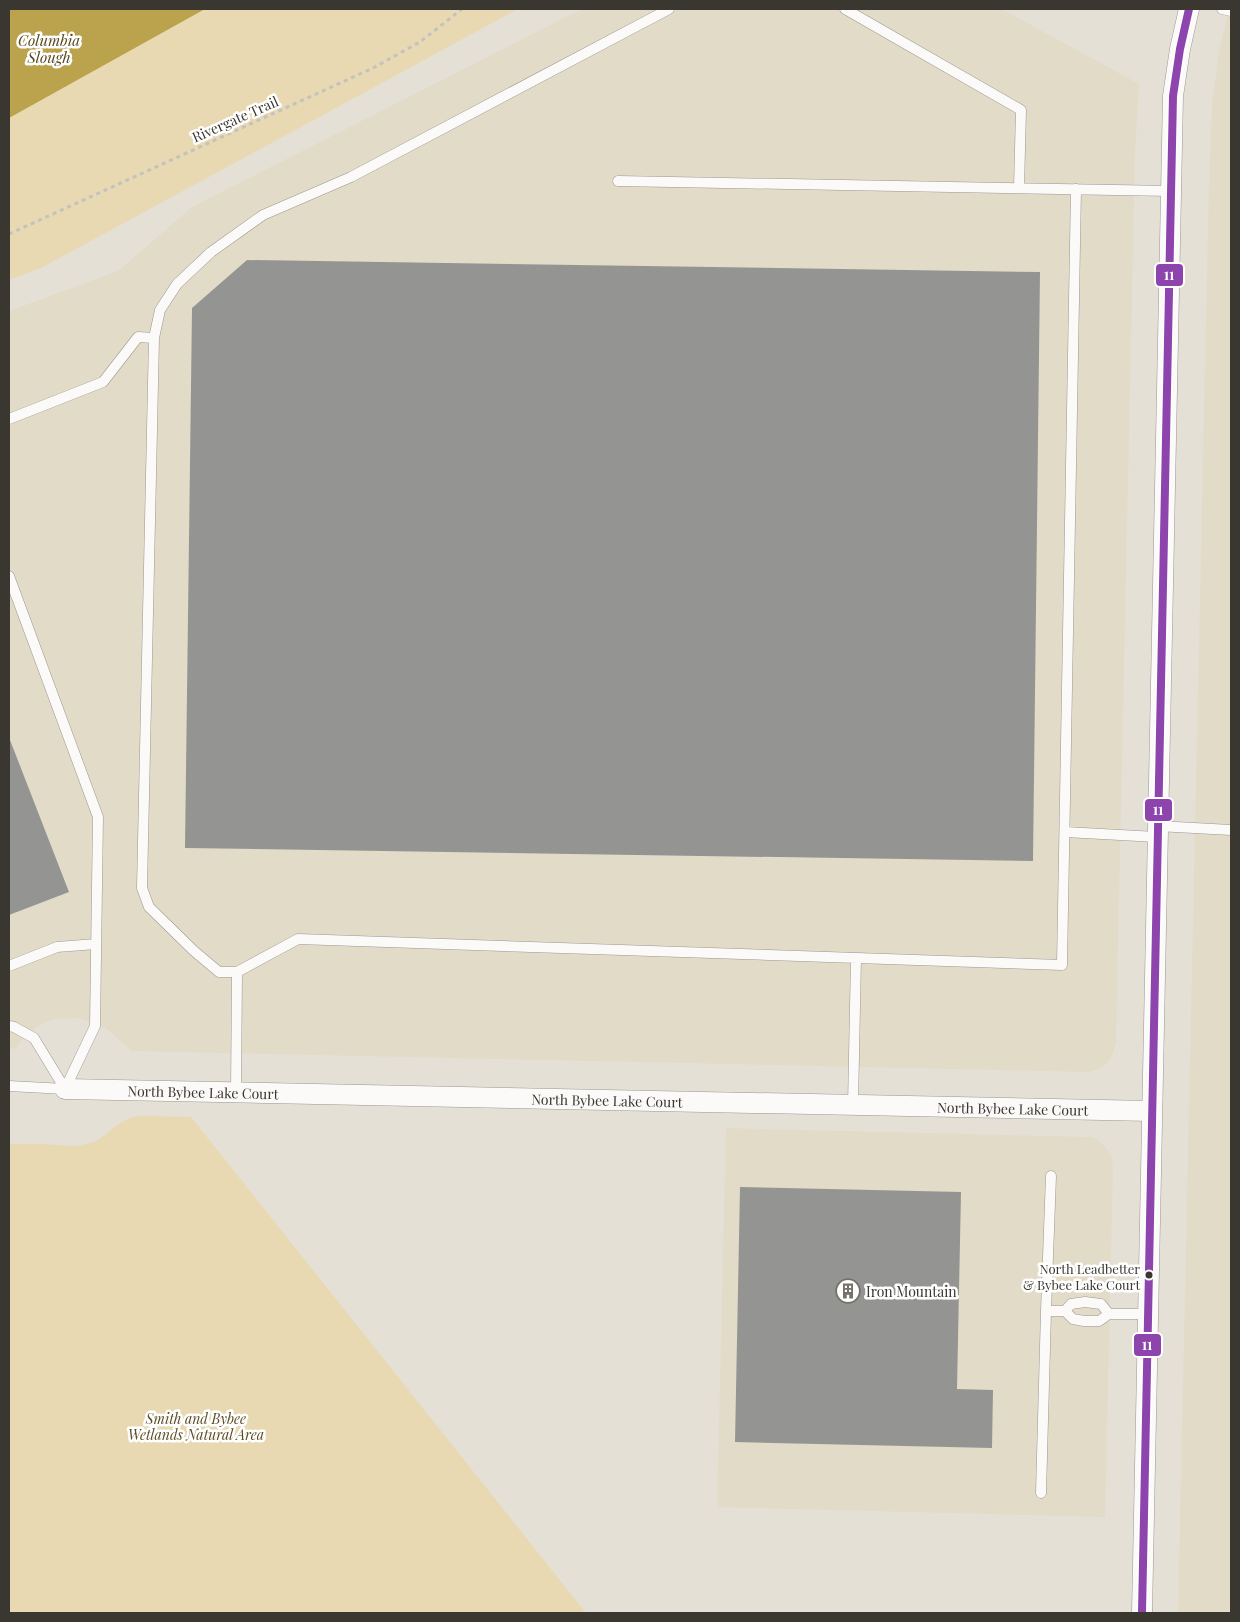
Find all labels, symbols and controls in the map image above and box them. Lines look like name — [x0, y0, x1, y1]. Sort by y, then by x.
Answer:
water label: Columbia Slough — [18, 30, 80, 67]
street label: Rivergate Trail — [189, 91, 281, 147]
line badge: 11 — [1155, 263, 1184, 287]
text: 11 — [1164, 265, 1174, 284]
line badge: 11 — [1144, 798, 1173, 822]
text: 11 — [1153, 800, 1163, 819]
street label: North Bybee Lake Court — [127, 1081, 280, 1103]
street label: North Bybee Lake Court — [531, 1089, 684, 1111]
street label: North Bybee Lake Court — [937, 1097, 1090, 1119]
place label: North Leadbetter & Bybee Lake Court — [1023, 1260, 1140, 1293]
marker: North Leadbetter & Bybee Lake Court — [1144, 1270, 1154, 1280]
building icon: Iron Mountain — [835, 1278, 861, 1304]
place label: Iron Mountain — [866, 1282, 957, 1301]
line badge: 11 — [1133, 1333, 1162, 1357]
text: 11 — [1142, 1335, 1152, 1354]
park label: Smith and Bybee Wetlands Natural Area — [128, 1409, 264, 1444]

